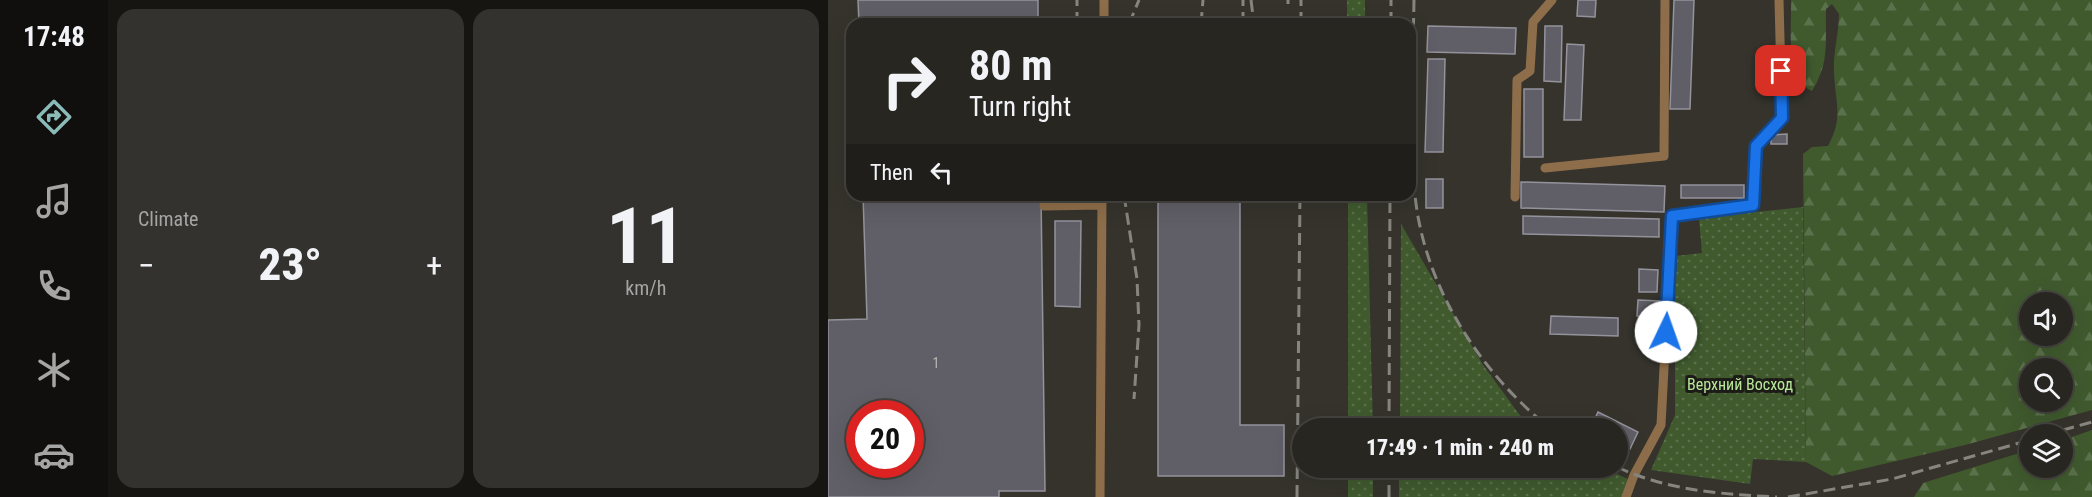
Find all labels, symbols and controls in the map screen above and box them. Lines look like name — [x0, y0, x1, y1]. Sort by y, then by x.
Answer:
text: 17:48 — [23, 21, 85, 53]
text: 80 m — [969, 41, 1052, 90]
icon: right — [870, 42, 948, 120]
pin — [1755, 45, 1806, 96]
icon: arrive — [1764, 54, 1797, 87]
text: Turn right — [969, 91, 1071, 123]
icon: directions — [33, 96, 75, 138]
icon: left — [925, 156, 958, 189]
text: Then — [870, 160, 913, 185]
icon: music — [33, 180, 75, 222]
text: 11 — [606, 191, 685, 282]
text: Climate — [138, 207, 198, 231]
text: 23° — [259, 238, 322, 291]
text: − — [138, 246, 155, 285]
text: + — [426, 246, 443, 285]
icon: phone — [33, 265, 75, 307]
text: km/h — [625, 276, 666, 300]
map controls — [2019, 292, 2073, 478]
button: sound — [2019, 292, 2073, 346]
position arrow — [1634, 300, 1698, 364]
icon: climate — [33, 349, 75, 391]
house number: 1 — [933, 355, 939, 371]
button: search — [2019, 358, 2073, 412]
park label: Верхний Восход — [1687, 375, 1794, 394]
speed limit sign: 20 — [846, 400, 924, 478]
button: layers — [2019, 424, 2073, 478]
icon: car — [33, 434, 75, 476]
text: 17:49 · 1 min · 240 m — [1366, 435, 1554, 460]

